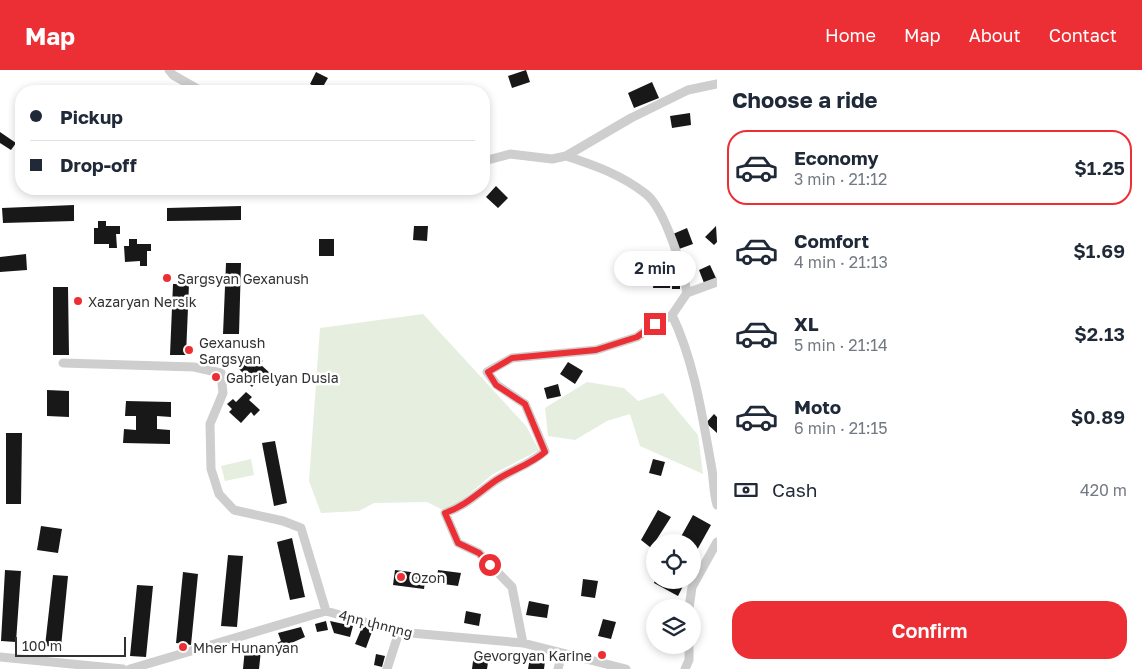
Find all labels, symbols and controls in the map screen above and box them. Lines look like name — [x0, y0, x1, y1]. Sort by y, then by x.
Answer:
text: Map — [25, 21, 75, 50]
text: Home — [825, 24, 876, 46]
text: Map — [904, 24, 941, 46]
text: About — [969, 24, 1021, 46]
text: Contact — [1049, 24, 1117, 46]
text: Choose a ride — [732, 86, 878, 113]
text: Pickup — [60, 105, 123, 128]
icon: car — [734, 145, 779, 190]
text: Economy — [794, 146, 879, 169]
text: Drop-off — [60, 153, 137, 176]
text: $1.25 — [1074, 156, 1125, 179]
text: 3 min · 21:12 — [794, 169, 887, 189]
icon: car — [734, 228, 779, 273]
text: Comfort — [794, 229, 869, 252]
text: $1.69 — [1073, 239, 1125, 262]
callout: 2 min — [614, 252, 696, 286]
text: 4 min · 21:13 — [794, 252, 888, 272]
text: 2 min — [634, 258, 676, 278]
place label: Sargsyan Gexanush — [177, 270, 309, 287]
marker: Sargsyan Gexanush — [161, 272, 173, 284]
place label: Xazaryan Nersik — [88, 293, 197, 310]
marker: Xazaryan Nersik — [72, 295, 84, 307]
icon: car — [734, 311, 779, 356]
text: XL — [794, 312, 819, 335]
route end — [644, 313, 666, 335]
text: $2.13 — [1074, 322, 1125, 345]
place label: Gexanush Sargsyan — [199, 334, 265, 367]
text: 5 min · 21:14 — [794, 335, 888, 355]
marker: Gexanush Sargsyan — [183, 344, 195, 356]
place label: Gabrielyan Dusia — [226, 369, 339, 386]
marker: Gabrielyan Dusia — [210, 371, 222, 383]
icon: car — [734, 394, 779, 439]
text: Moto — [794, 395, 841, 418]
text: $0.89 — [1071, 405, 1125, 428]
text: 6 min · 21:15 — [794, 418, 888, 438]
icon: cash — [732, 476, 760, 504]
text: Cash — [772, 478, 817, 501]
text: 420 m — [1080, 480, 1127, 500]
map controls — [646, 534, 701, 654]
button: locate — [646, 534, 701, 589]
route start — [479, 554, 501, 576]
place label: Ozon — [411, 569, 445, 586]
marker: Ozon — [395, 571, 407, 583]
button: layers — [646, 599, 701, 654]
button: Confirm — [732, 601, 1127, 659]
street label: 4րդ փողոց — [337, 606, 415, 640]
scale bar — [15, 634, 126, 657]
text: 100 m — [22, 637, 62, 654]
place label: Mher Hunanyan — [193, 639, 299, 656]
marker: Mher Hunanyan — [177, 641, 189, 653]
place label: Gevorgyan Karine — [474, 647, 592, 664]
marker: Gevorgyan Karine — [596, 649, 608, 661]

